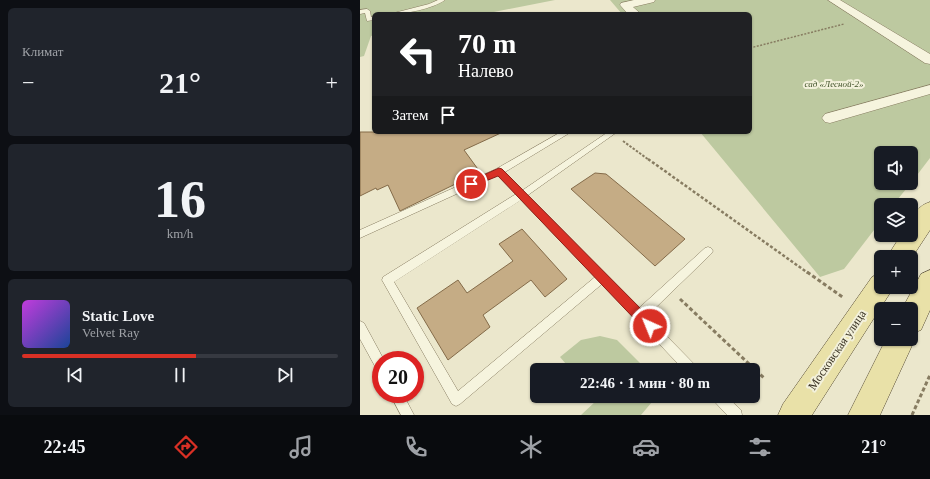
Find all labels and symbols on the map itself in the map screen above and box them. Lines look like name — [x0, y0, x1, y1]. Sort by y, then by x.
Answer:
park label: сад «Лесной-2» — [805, 79, 864, 89]
pin — [454, 167, 488, 201]
position arrow — [629, 305, 671, 347]
street label: Московская улица — [805, 307, 869, 393]
speed limit sign: 20 — [372, 351, 424, 403]

